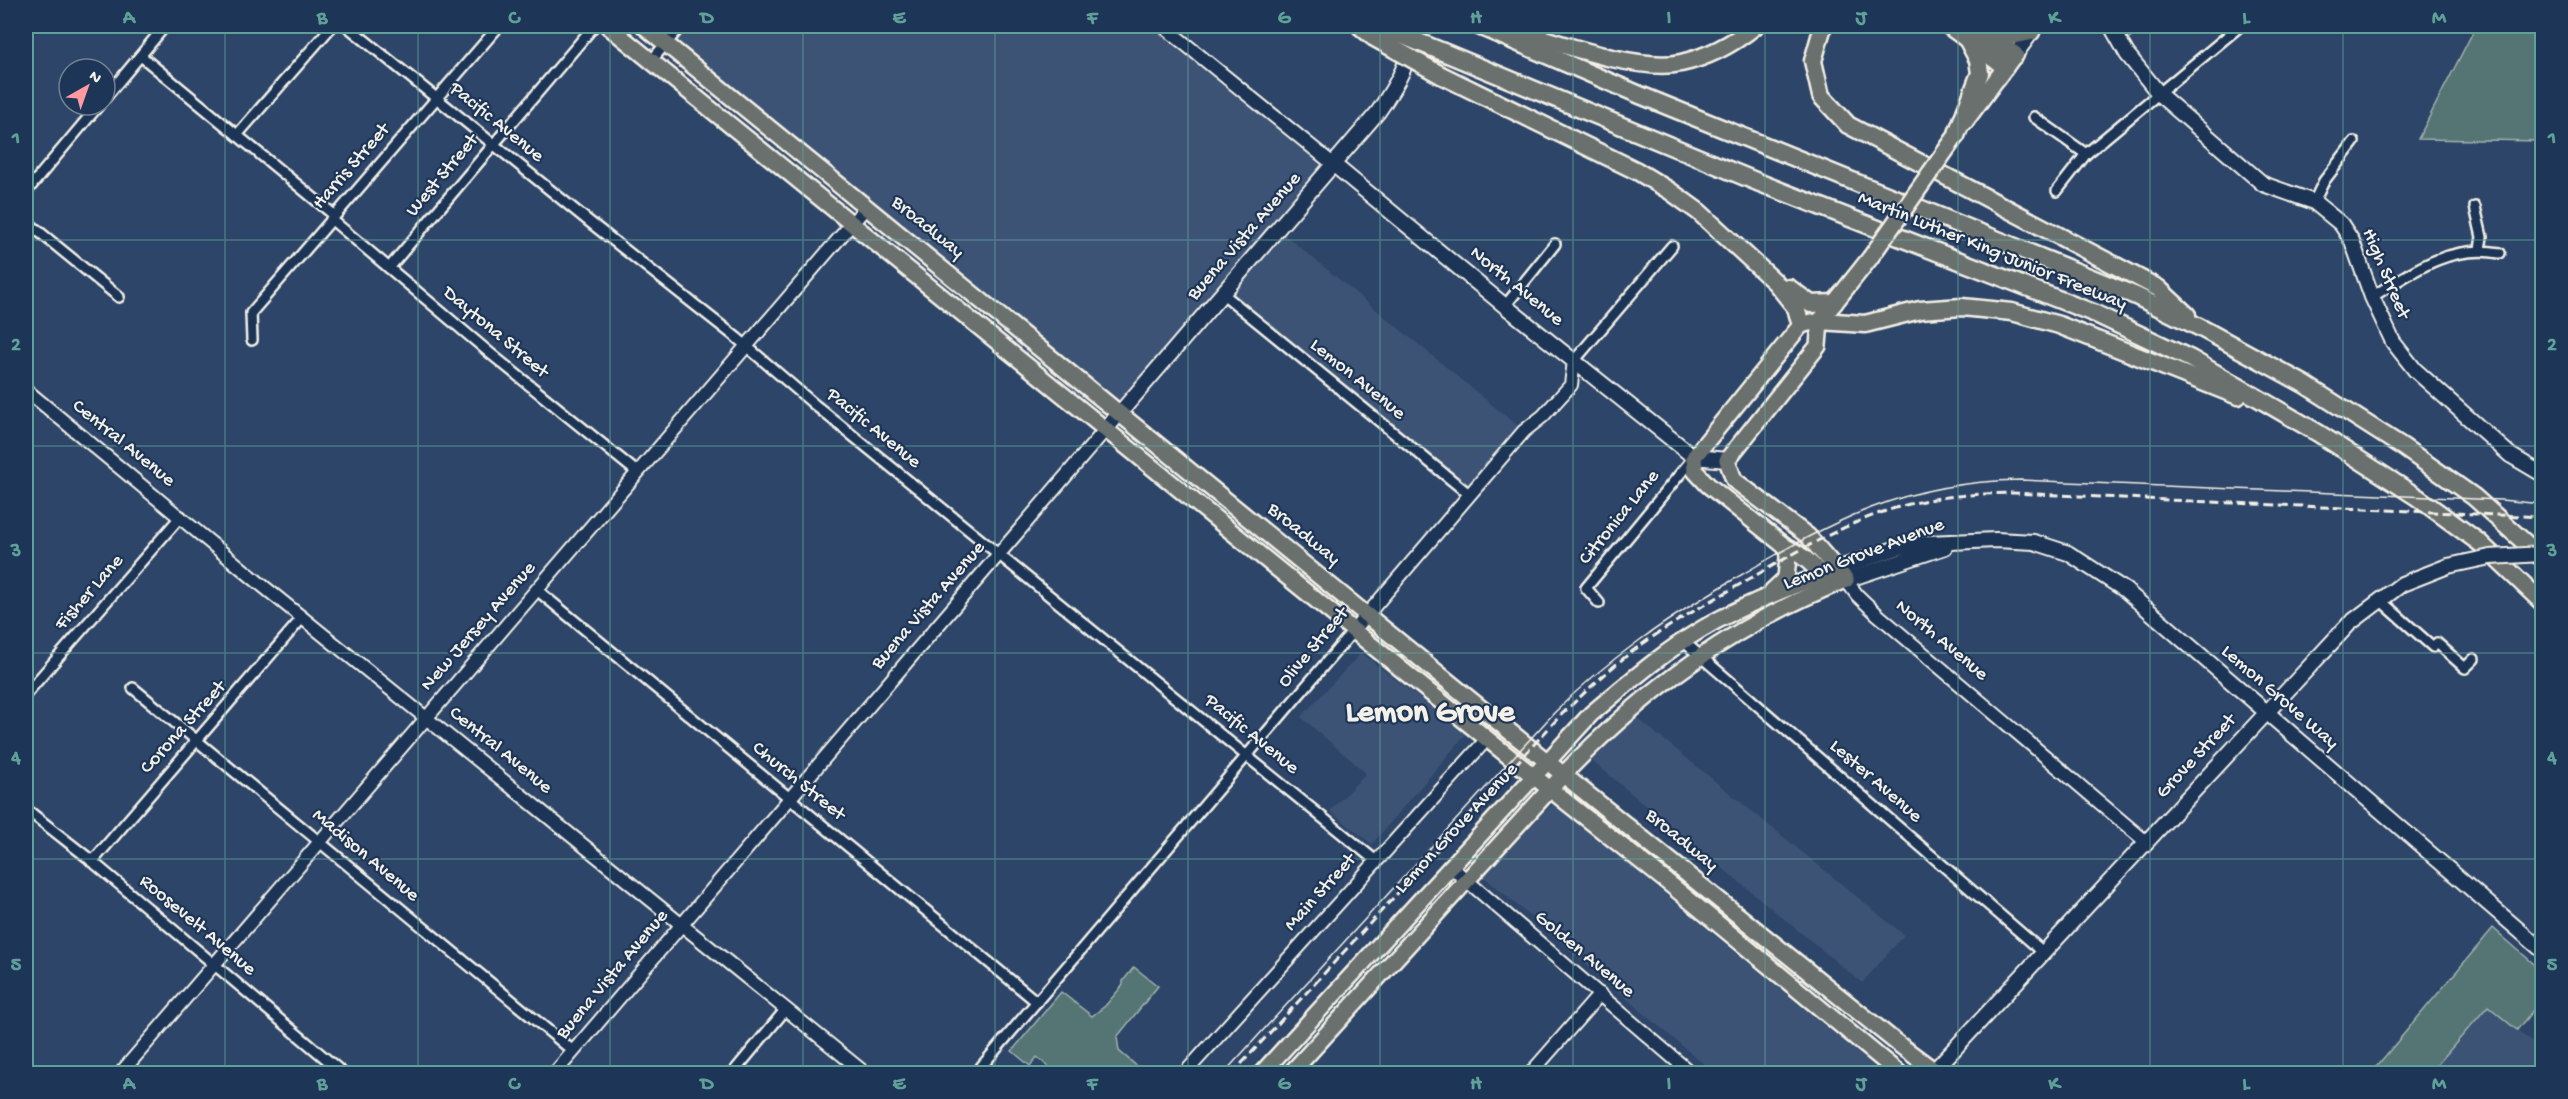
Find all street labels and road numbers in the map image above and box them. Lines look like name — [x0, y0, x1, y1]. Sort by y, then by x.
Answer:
street label: Pacific Avenue — [443, 77, 549, 169]
street label: Harris Street — [308, 118, 397, 215]
street label: West Street — [402, 129, 485, 222]
street label: Buena Vista Avenue — [1182, 168, 1307, 307]
street label: Martin Luther King Junior Freeway — [1854, 187, 2130, 317]
street label: Broadway — [885, 191, 968, 264]
street label: High Street — [2356, 225, 2415, 324]
street label: North Avenue — [1464, 242, 1568, 332]
street label: Daytona Street — [436, 281, 554, 385]
street label: Lemon Avenue — [1304, 334, 1410, 426]
street label: Pacific Avenue — [820, 383, 926, 475]
street label: Central Avenue — [67, 395, 180, 493]
street label: Citronica Lane — [1575, 465, 1666, 570]
street label: Broadway — [1261, 498, 1344, 571]
street label: Lemon Grove Avenue — [1780, 513, 1948, 596]
street label: Buena Vista Avenue — [866, 537, 991, 676]
street label: Fisher Lane — [50, 550, 130, 636]
street label: New Jersey Avenue — [417, 557, 542, 696]
street label: North Avenue — [1890, 595, 1993, 687]
street label: Olive Street — [1274, 602, 1355, 693]
street label: Lemon Grove Way — [2215, 641, 2343, 755]
street label: Corona Street — [136, 675, 233, 779]
street label: Pacific Avenue — [1198, 689, 1304, 781]
street label: Central Avenue — [444, 702, 557, 800]
street label: Grove Street — [2152, 709, 2243, 804]
street label: Lester Avenue — [1824, 735, 1927, 829]
street label: Church Street — [747, 737, 851, 828]
street label: Lemon Grove Avenue — [1390, 758, 1524, 899]
street label: Madison Avenue — [307, 804, 424, 908]
street label: Broadway — [1639, 804, 1722, 877]
street label: Main Street — [1280, 848, 1363, 937]
street label: Roosevelt Avenue — [134, 870, 261, 982]
street label: Buena Vista Avenue — [551, 905, 674, 1045]
street label: Golden Avenue — [1529, 906, 1639, 1004]

